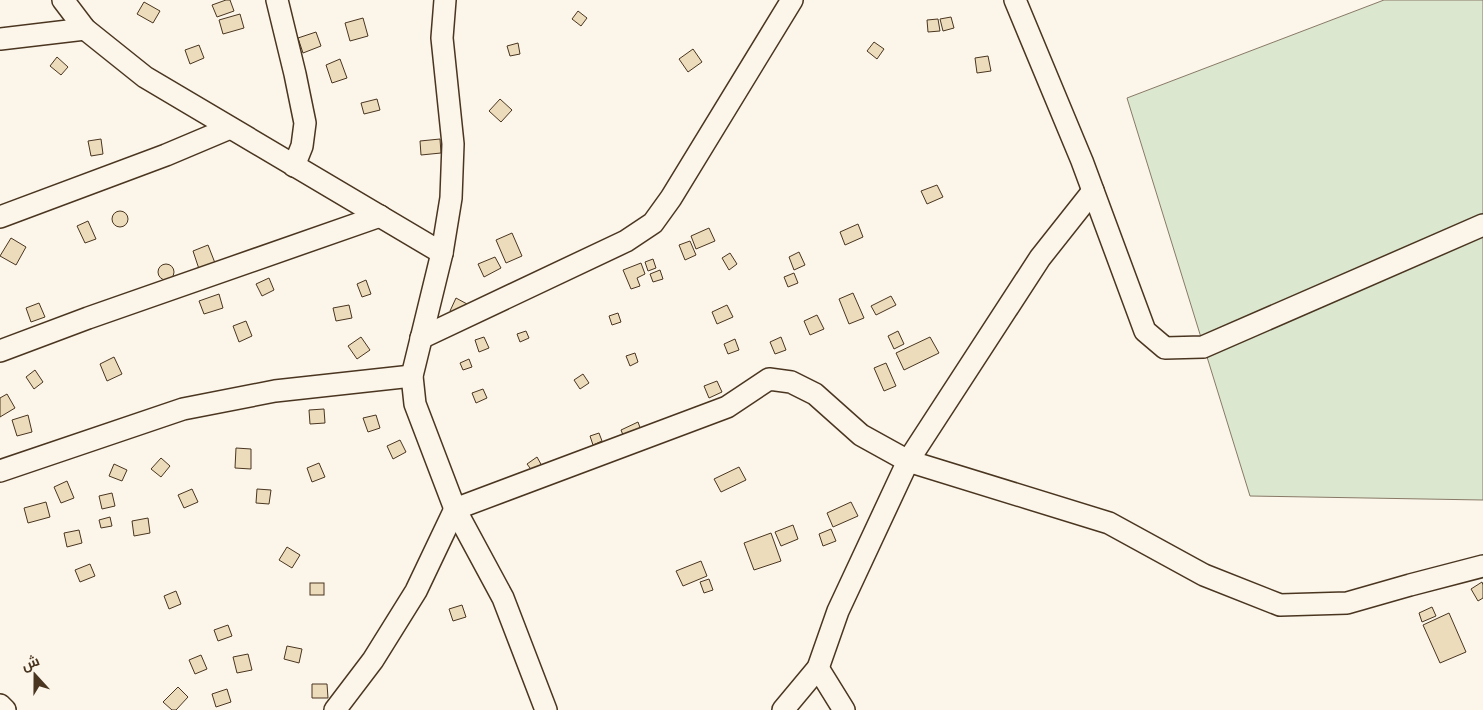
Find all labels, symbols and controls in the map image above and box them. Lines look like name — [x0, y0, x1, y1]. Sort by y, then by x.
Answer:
north arrow — [10, 650, 60, 700]
text: ش — [19, 652, 42, 674]

